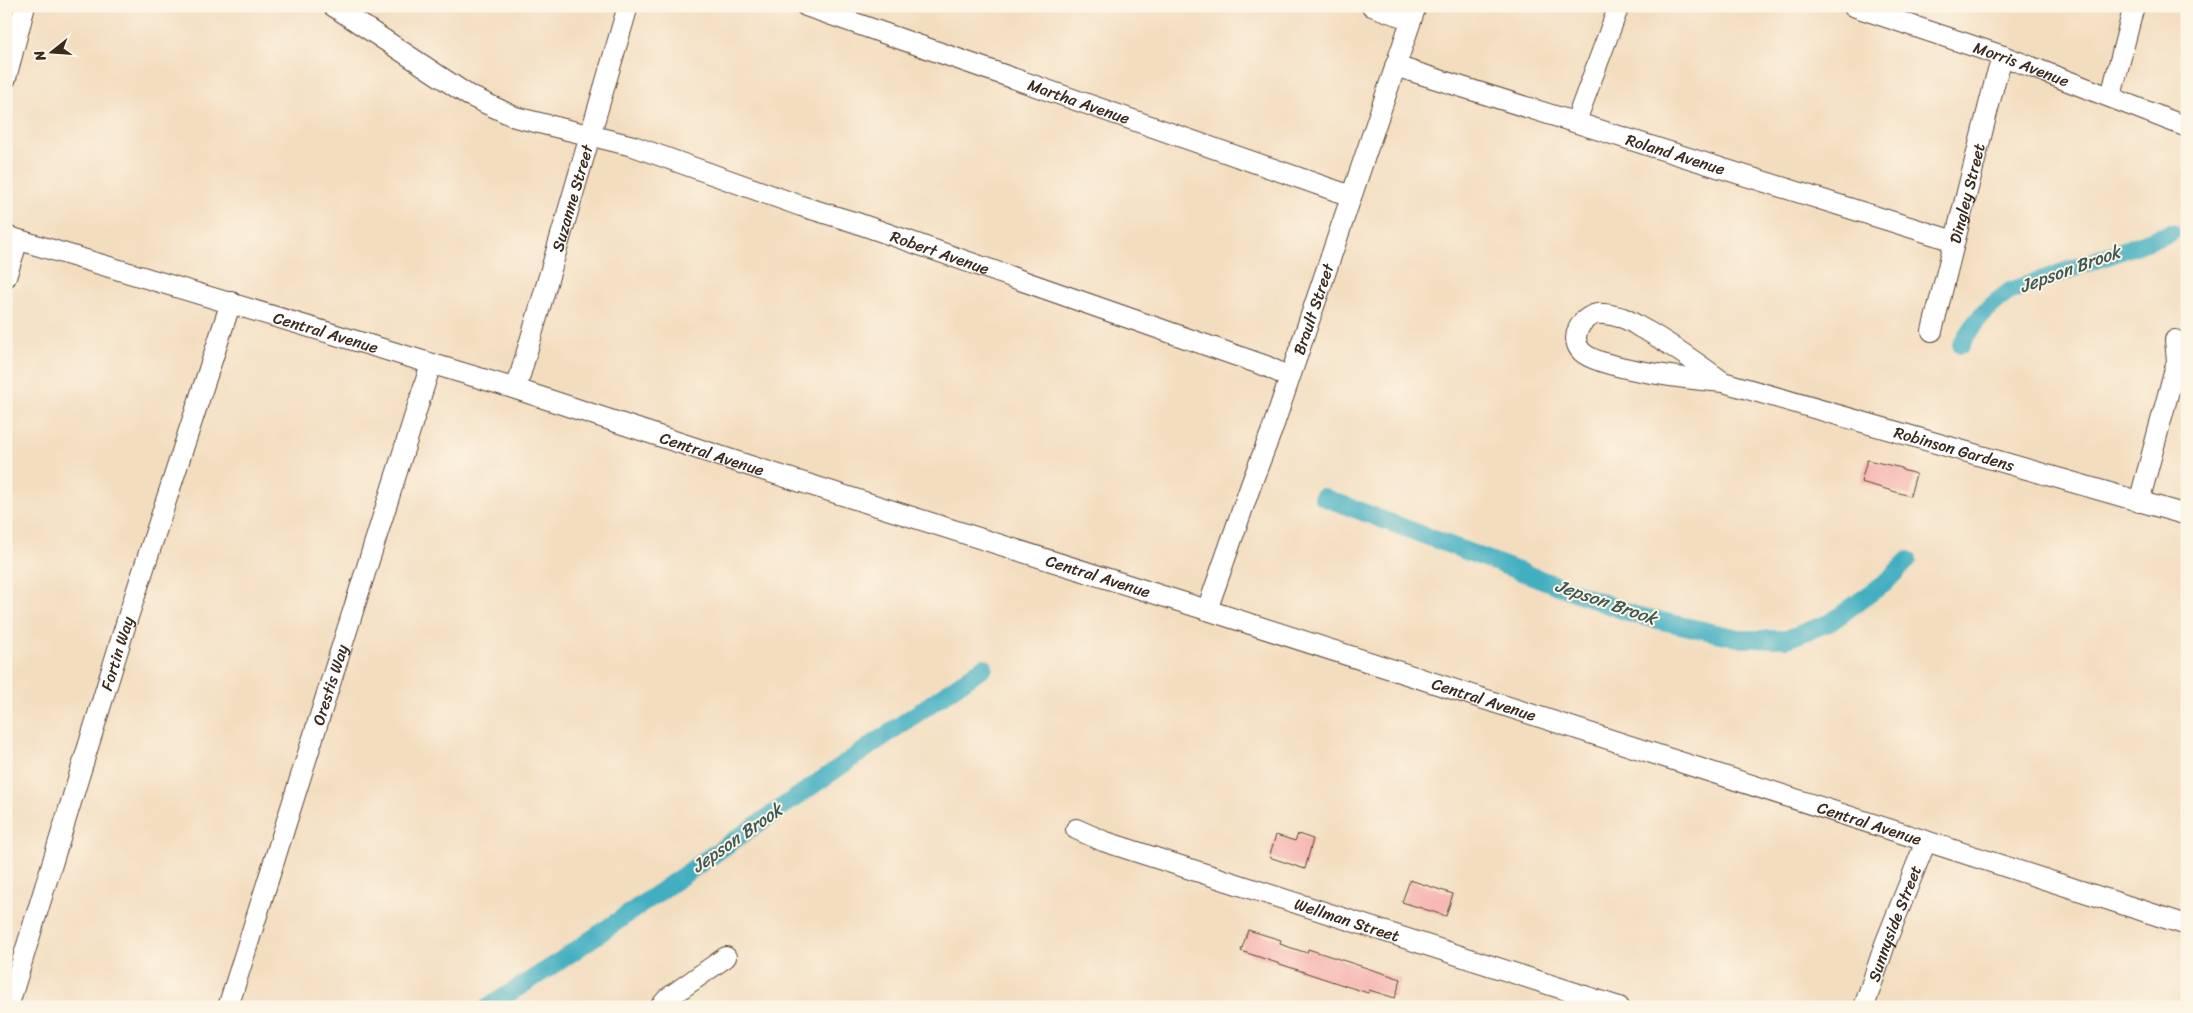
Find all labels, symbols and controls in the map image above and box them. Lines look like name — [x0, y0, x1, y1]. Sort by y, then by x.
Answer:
north arrow — [28, 28, 78, 78]
street label: Morris Avenue — [1969, 33, 2074, 95]
text: N — [27, 47, 54, 65]
street label: Martha Avenue — [1024, 70, 1134, 133]
street label: Roland Avenue — [1622, 125, 1729, 184]
street label: Dingley Street — [1941, 140, 1994, 247]
street label: Suzanne Street — [543, 141, 602, 255]
street label: Robert Avenue — [886, 222, 993, 283]
water label: Jepson Brook — [2015, 235, 2127, 302]
street label: Brault Street — [1284, 259, 1343, 359]
street label: Central Avenue — [270, 303, 382, 362]
street label: Robinson Gardens — [1890, 418, 2018, 480]
street label: Central Avenue — [656, 423, 768, 485]
street label: Central Avenue — [1042, 546, 1154, 606]
water label: Jepson Brook — [1551, 570, 1663, 635]
street label: Fortin Way — [92, 612, 143, 694]
street label: Orestis Way — [304, 640, 357, 729]
street label: Central Avenue — [1428, 669, 1540, 730]
water label: Jepson Brook — [685, 793, 791, 881]
street label: Central Avenue — [1813, 793, 1926, 854]
street label: Sunnyside Street — [1859, 861, 1930, 986]
street label: Wellman Street — [1290, 889, 1404, 951]

